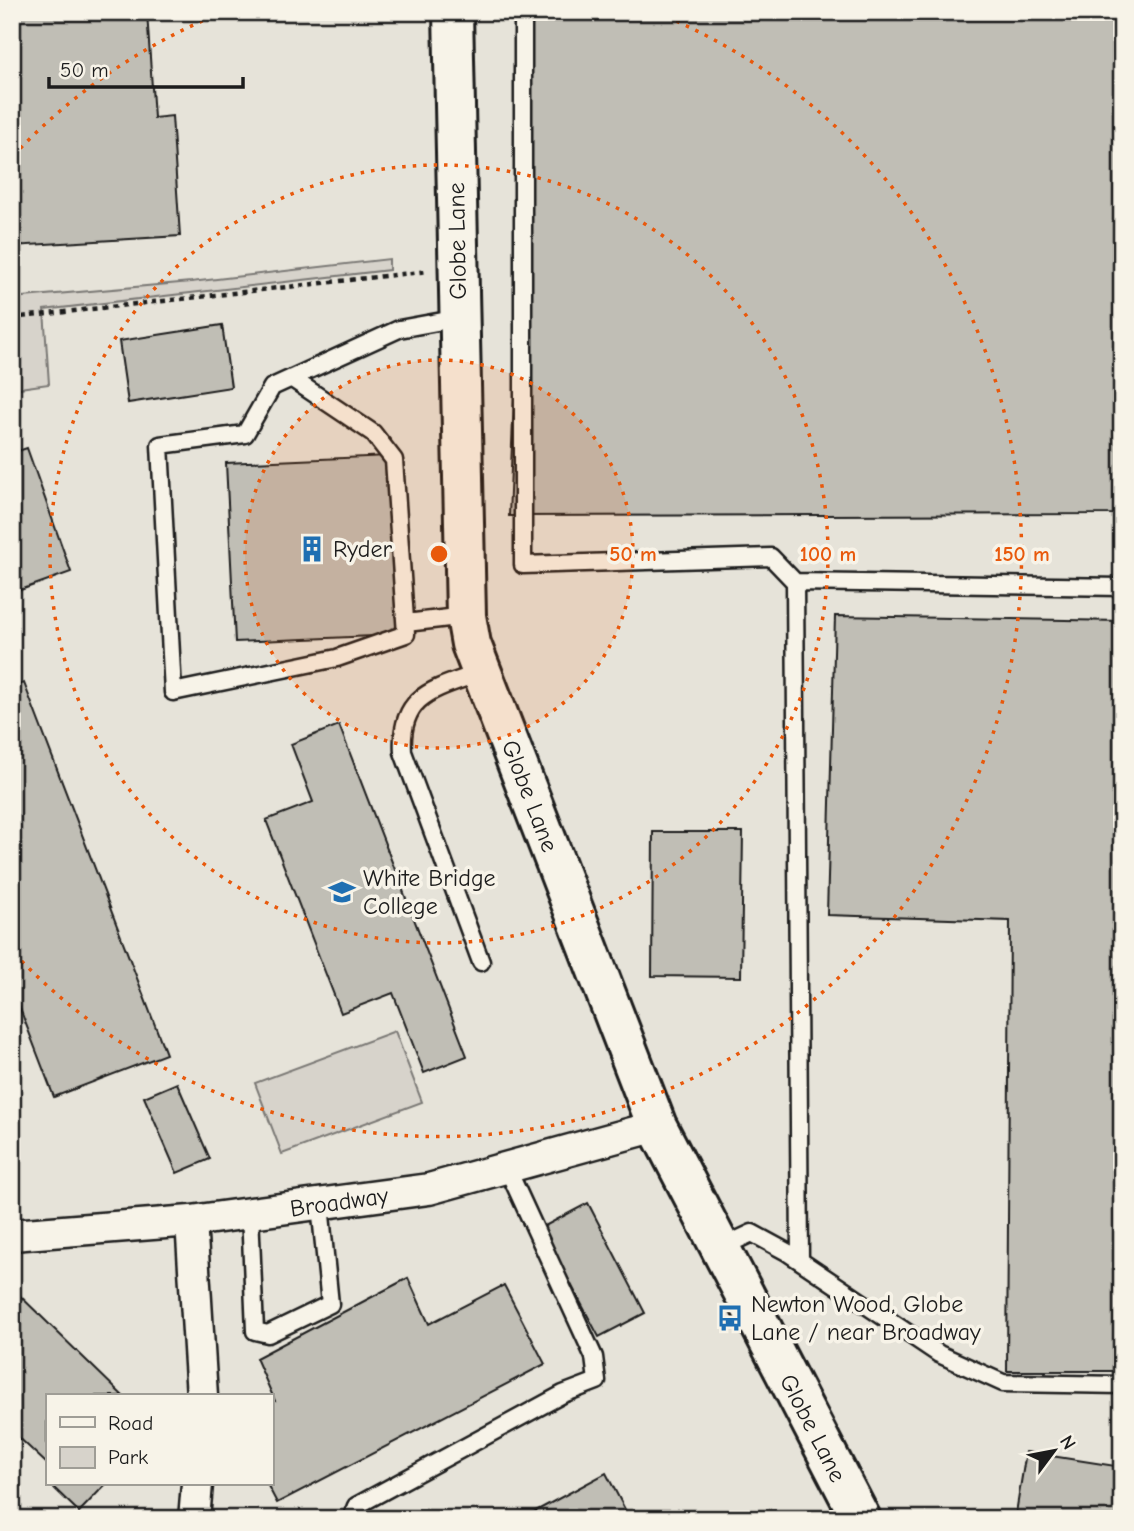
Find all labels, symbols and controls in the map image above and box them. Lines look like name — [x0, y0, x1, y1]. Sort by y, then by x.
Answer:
scale bar — [49, 46, 243, 90]
text: 50 m — [60, 58, 109, 82]
street label: Globe Lane — [442, 182, 472, 300]
building icon: Ryder — [297, 534, 327, 564]
place label: Ryder — [333, 535, 392, 563]
centre of rings — [427, 542, 451, 566]
text: 50 m — [609, 542, 657, 566]
text: 100 m — [800, 542, 856, 566]
text: 150 m — [994, 542, 1050, 566]
street label: Globe Lane — [496, 736, 564, 856]
place label: White Bridge College — [363, 864, 496, 920]
school or university icon: White Bridge College — [327, 877, 357, 907]
street label: Broadway — [288, 1181, 390, 1223]
place label: Newton Wood, Globe Lane / near Broadway — [751, 1290, 981, 1346]
bus stop icon: Newton Wood, Globe Lane / near Broadway — [715, 1303, 745, 1333]
street label: Globe Lane — [774, 1369, 852, 1487]
legend — [46, 1394, 273, 1486]
text: Road — [108, 1411, 153, 1435]
north arrow — [1018, 1416, 1088, 1486]
text: N — [1055, 1431, 1080, 1454]
text: Park — [108, 1445, 148, 1469]

